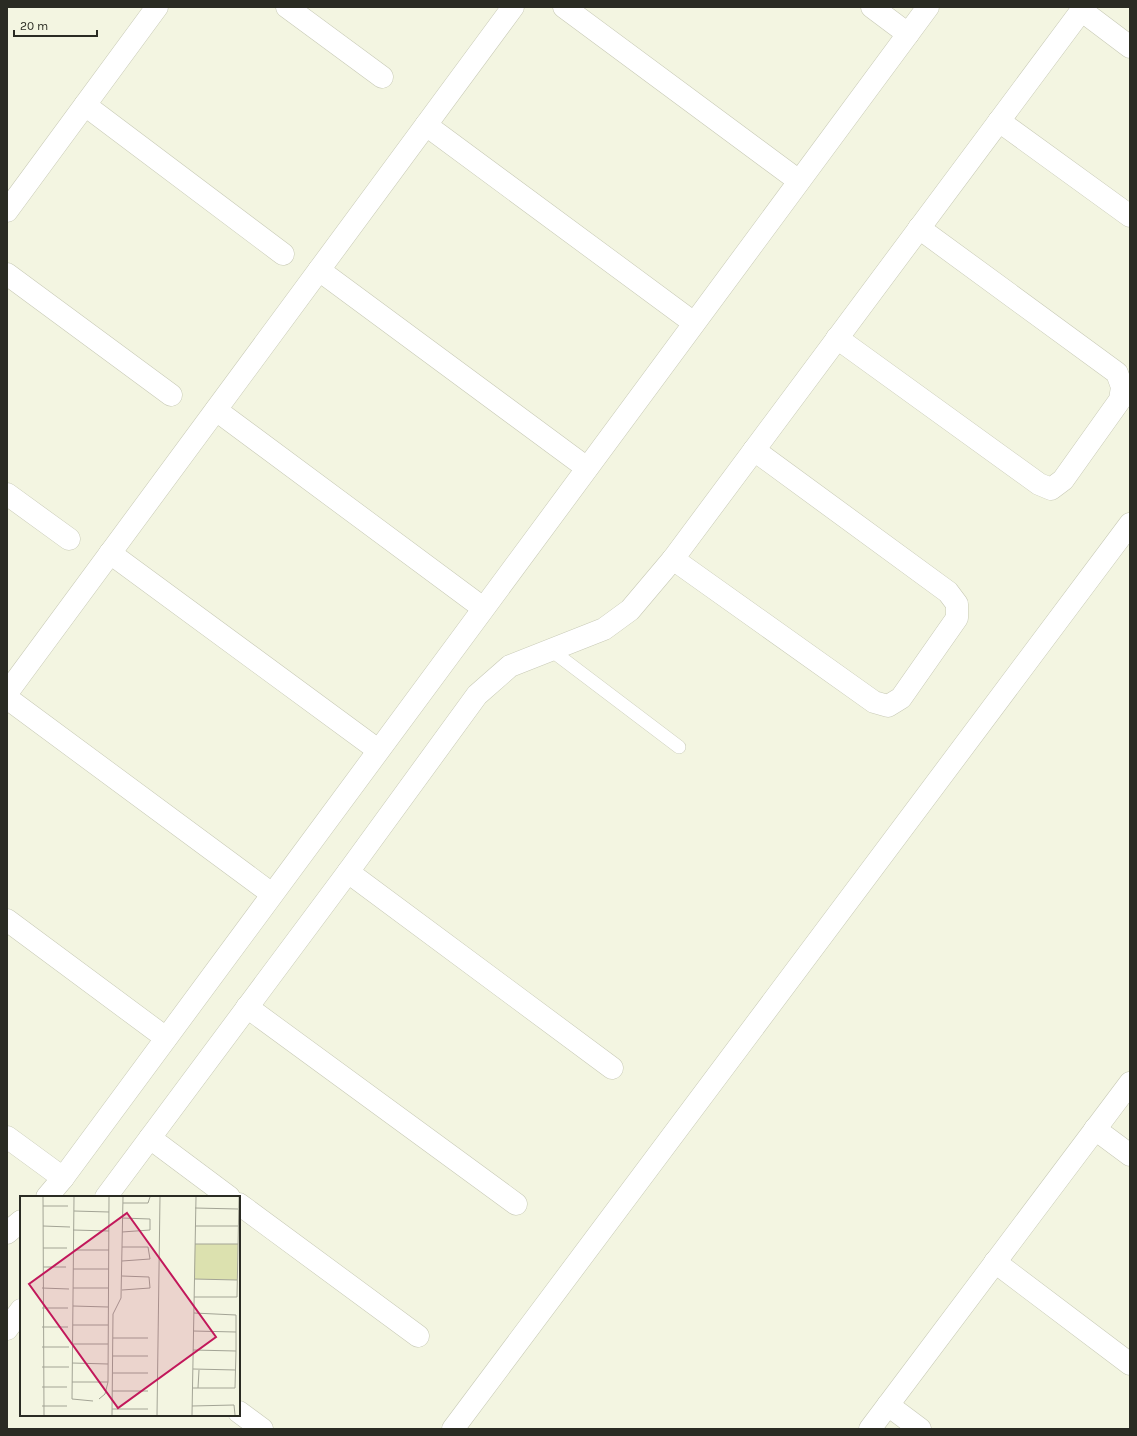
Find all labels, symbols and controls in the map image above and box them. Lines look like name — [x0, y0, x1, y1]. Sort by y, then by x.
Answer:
scale bar — [14, 12, 97, 38]
text: 20 m — [20, 19, 48, 33]
inset map — [20, 1196, 240, 1416]

